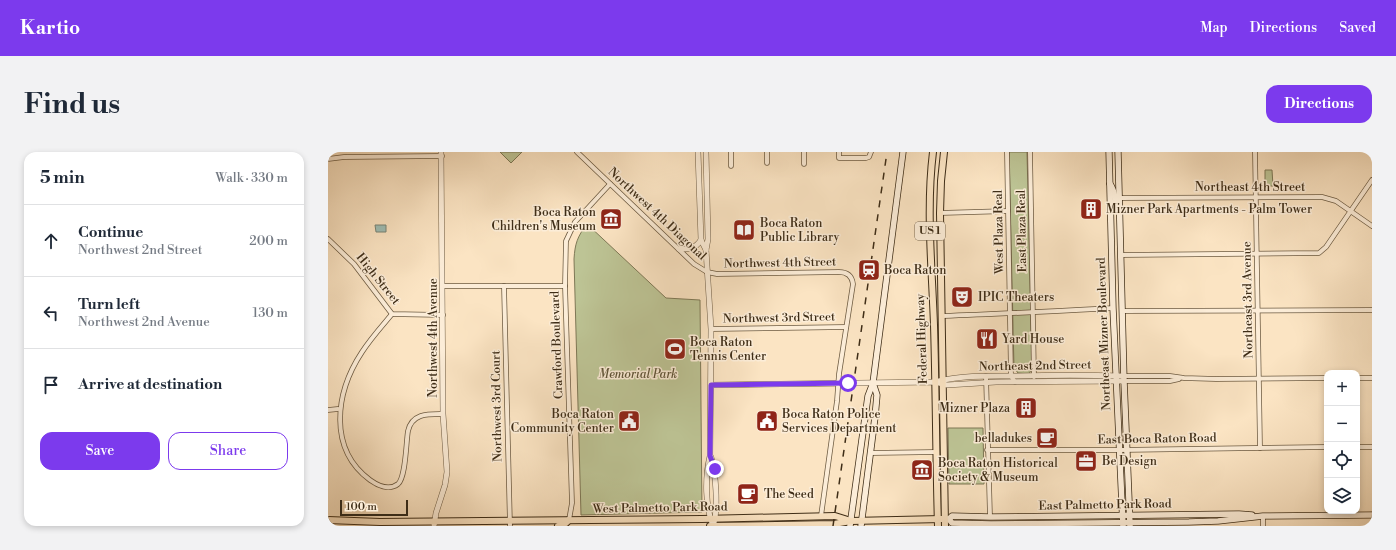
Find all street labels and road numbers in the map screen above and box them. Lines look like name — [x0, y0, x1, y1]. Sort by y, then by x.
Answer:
street label: Northwest 4th Diagonal — [605, 164, 710, 264]
street label: Northeast 4th Street — [1195, 180, 1306, 195]
street label: West Plaza Real — [991, 189, 1007, 275]
street label: East Plaza Real — [1014, 189, 1030, 272]
road number: US 1 — [915, 222, 945, 240]
street label: Northeast 3rd Avenue — [1239, 241, 1257, 359]
street label: High Street — [353, 250, 404, 308]
street label: Northwest 4th Street — [724, 255, 837, 271]
street label: Northeast Mizner Boulevard — [1094, 257, 1114, 411]
street label: Northwest 4th Avenue — [426, 278, 441, 398]
street label: Crawford Boulevard — [548, 290, 566, 399]
street label: Federal Highway — [913, 293, 931, 384]
street label: Northwest 3rd Street — [723, 310, 836, 326]
street label: Northwest 3rd Court — [489, 349, 505, 462]
street label: Northeast 2nd Street — [979, 358, 1092, 374]
street label: East Boca Raton Road — [1097, 430, 1217, 448]
street label: East Palmetto Park Road — [1038, 496, 1172, 514]
street label: West Palmetto Park Road — [591, 499, 728, 517]

